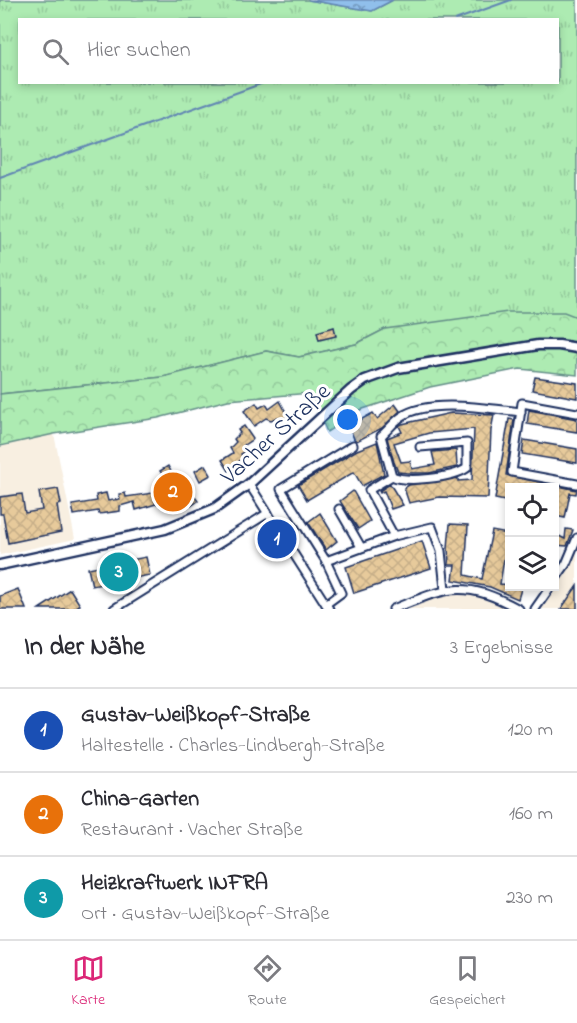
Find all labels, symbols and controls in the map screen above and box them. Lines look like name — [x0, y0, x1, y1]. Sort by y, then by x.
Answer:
search box — [18, 18, 559, 84]
icon: search — [39, 35, 72, 68]
text: Hier suchen — [87, 35, 191, 67]
street label: Vacher Straße — [213, 376, 340, 495]
your location — [333, 405, 362, 434]
pin: 2 — [154, 470, 192, 514]
map controls — [505, 483, 559, 591]
button: locate — [505, 483, 559, 537]
pin: 1 — [258, 516, 296, 562]
button: layers — [505, 537, 559, 591]
pin: 3 — [100, 550, 138, 594]
text: In der Nähe — [24, 629, 145, 667]
text: 3 Ergebnisse — [450, 634, 553, 663]
text: Gustav-Weißkopf-Straße — [81, 700, 310, 732]
text: 1 — [40, 716, 47, 745]
text: 120 m — [508, 716, 553, 745]
text: Haltestelle · Charles-Lindbergh-Straße — [81, 732, 385, 761]
text: China-Garten — [81, 784, 199, 816]
text: 2 — [39, 800, 48, 829]
text: 160 m — [509, 800, 553, 829]
text: Restaurant · Vacher Straße — [81, 816, 303, 845]
text: Heizkraftwerk INFRA — [81, 868, 268, 900]
text: 3 — [39, 884, 48, 913]
text: 230 m — [506, 884, 553, 913]
text: Ort · Gustav-Weißkopf-Straße — [81, 900, 329, 929]
tab: Karte — [71, 952, 105, 1012]
tab: Route — [248, 952, 287, 1012]
tab: Gespeichert — [429, 952, 506, 1012]

